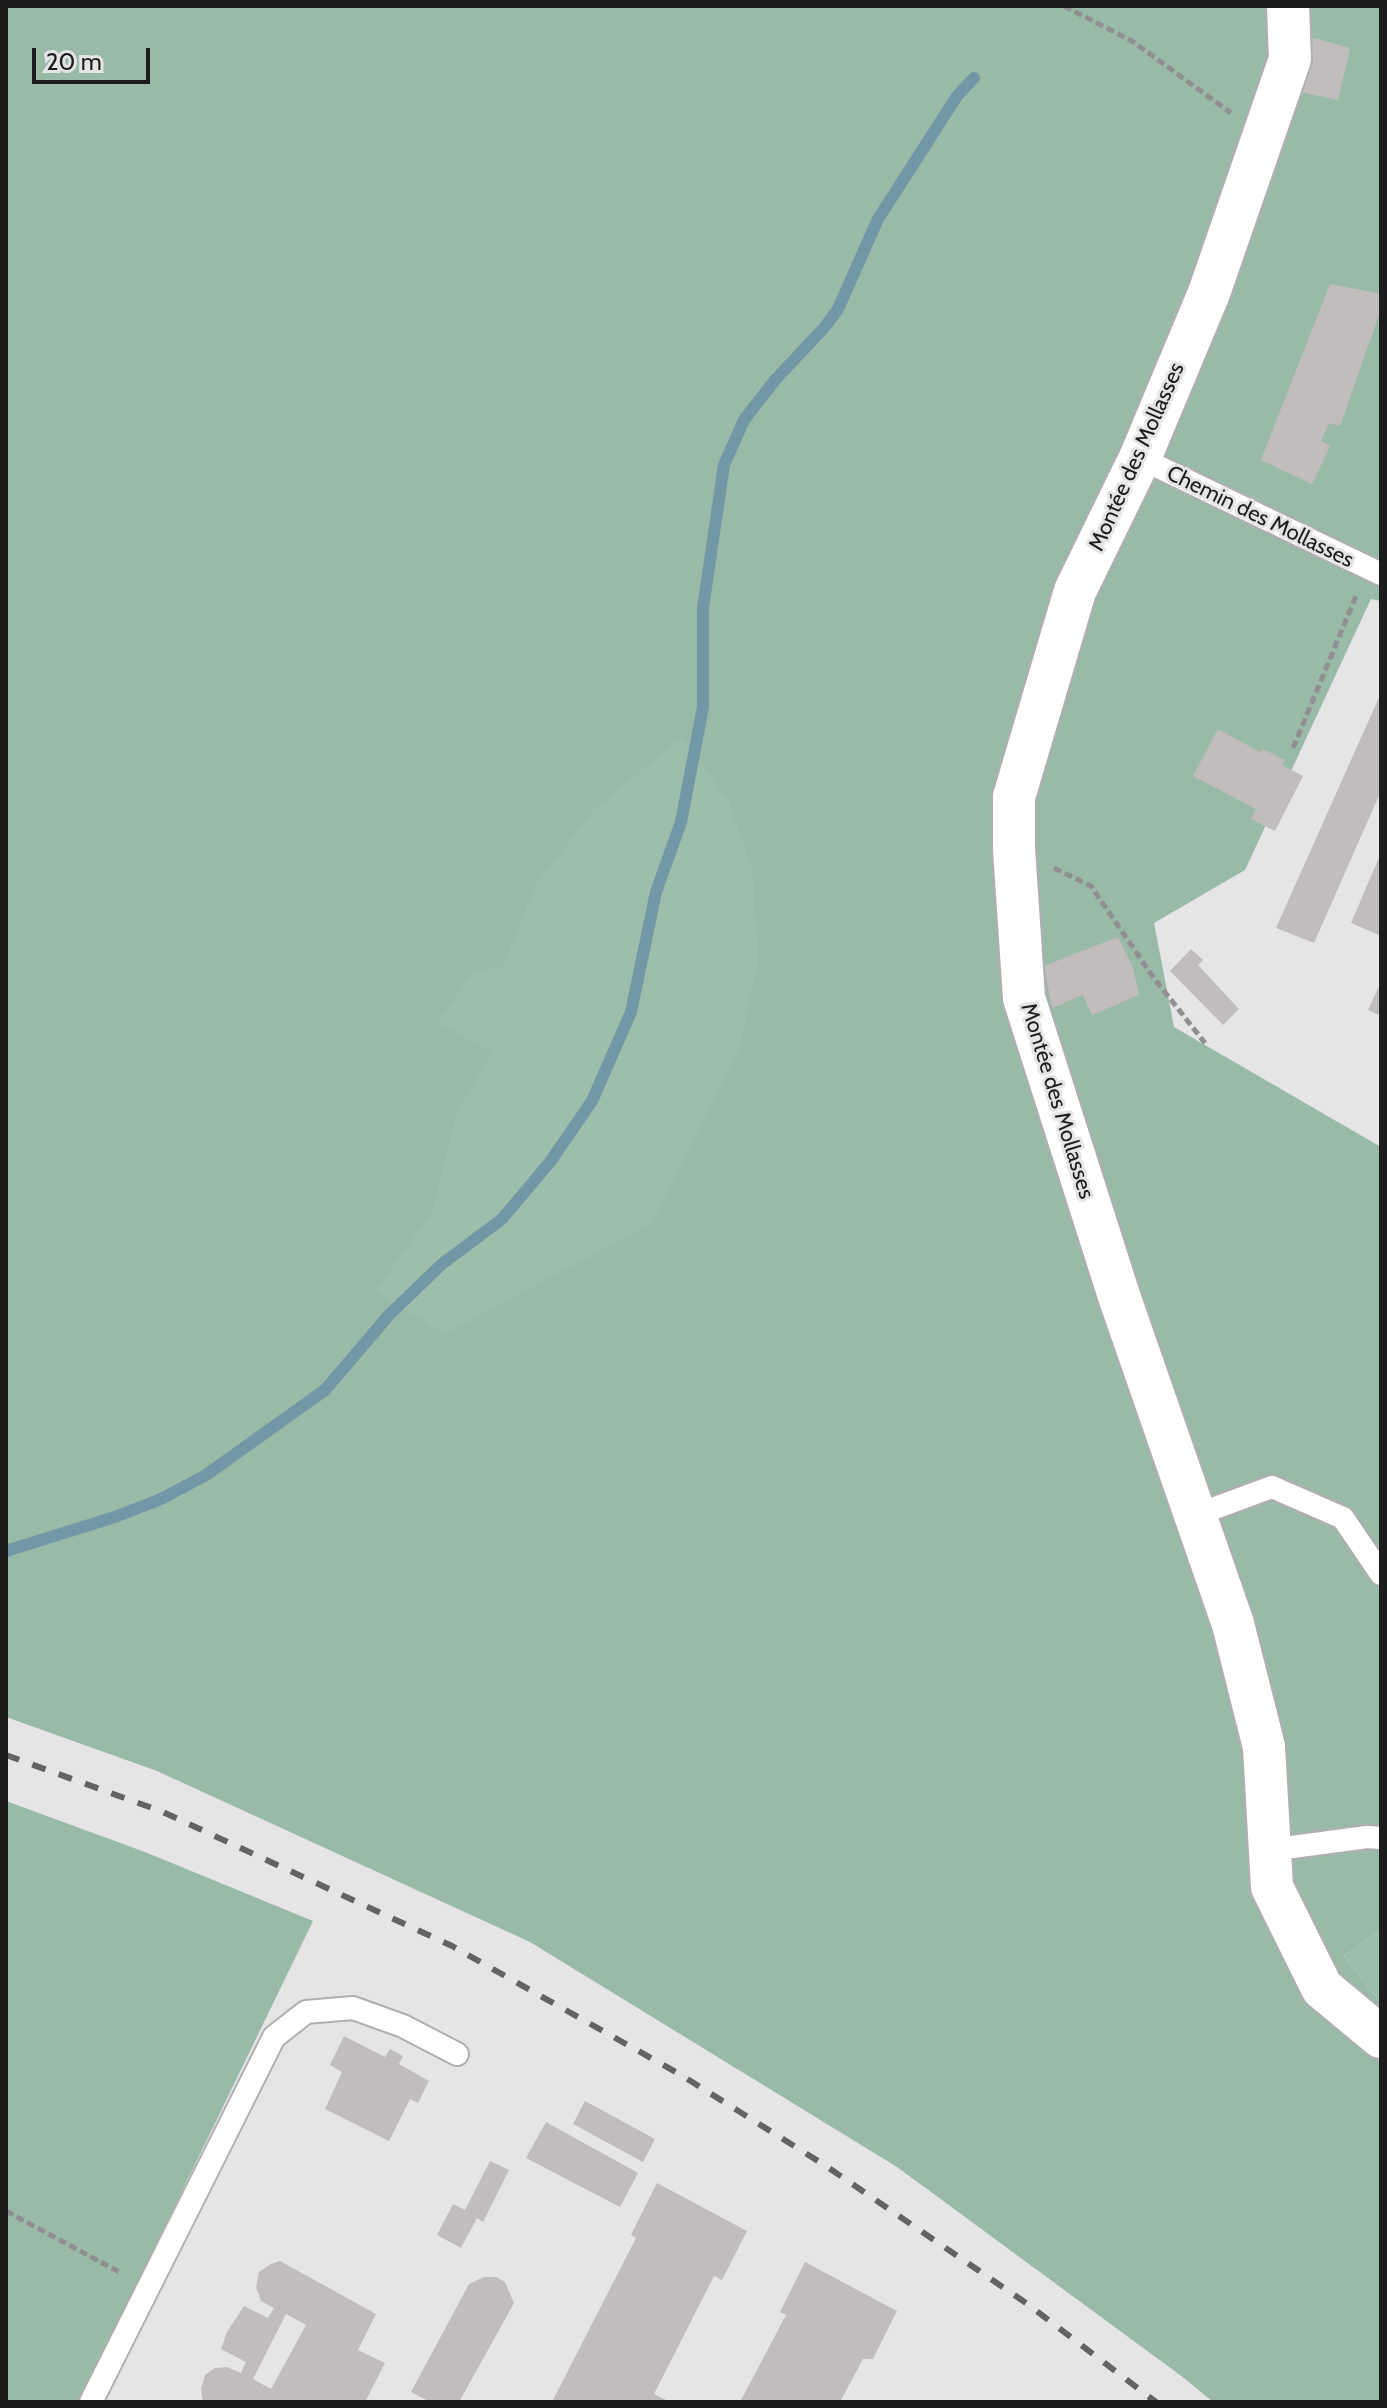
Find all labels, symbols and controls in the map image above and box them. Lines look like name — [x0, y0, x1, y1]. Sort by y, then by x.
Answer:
scale bar — [36, 32, 154, 82]
text: 20 m — [46, 47, 102, 76]
street label: Montée des Mollasses — [1084, 359, 1190, 555]
street label: Chemin des Mollasses — [1162, 460, 1358, 574]
street label: Montée des Mollasses — [1015, 1000, 1099, 1202]

